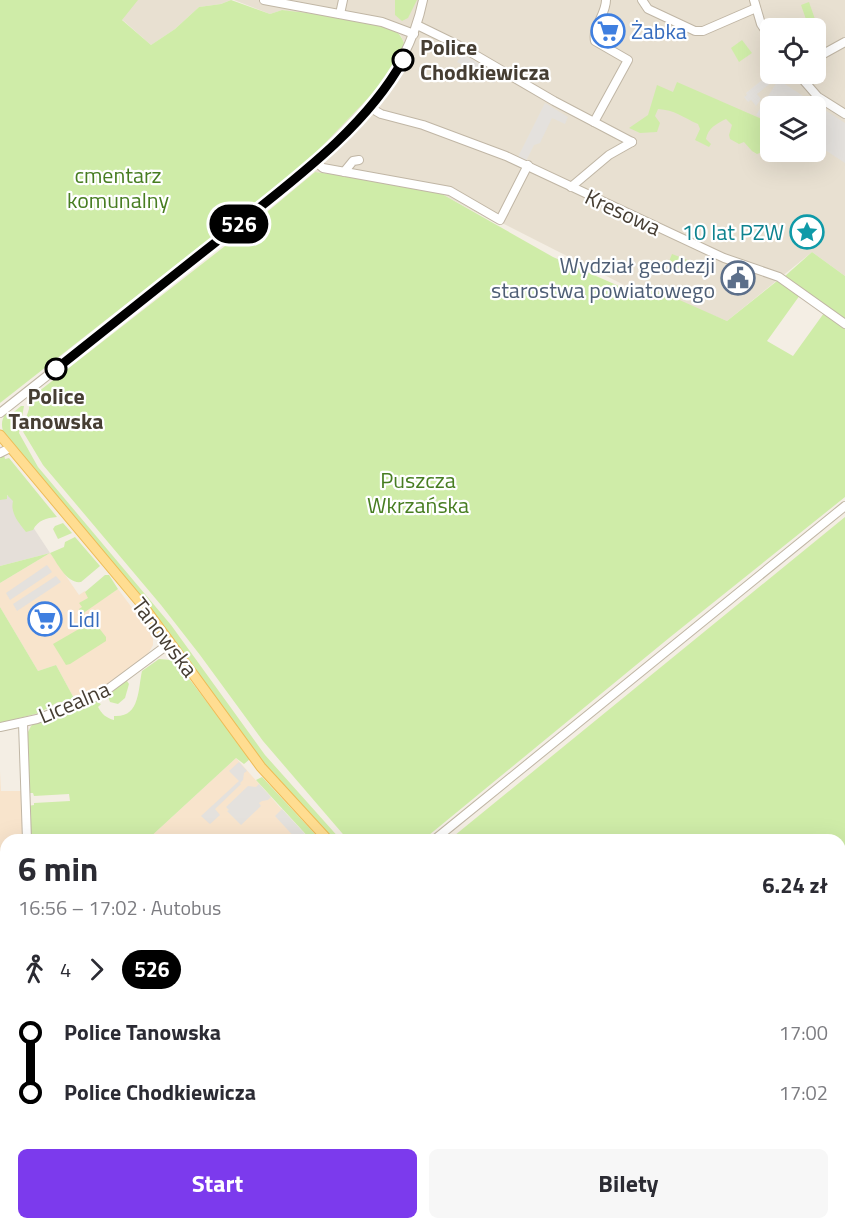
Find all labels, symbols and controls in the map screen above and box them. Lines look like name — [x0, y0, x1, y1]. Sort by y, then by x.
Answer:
supermarket icon: Żabka — [590, 13, 626, 49]
place label: Żabka — [631, 14, 687, 48]
map controls — [760, 18, 826, 162]
button: locate — [760, 18, 826, 84]
place label: Police Chodkiewicza — [420, 30, 550, 89]
marker: Police Chodkiewicza — [392, 49, 414, 71]
button: layers — [760, 96, 826, 162]
park label: cmentarz komunalny — [67, 158, 169, 217]
street label: Kresowa — [579, 180, 667, 244]
line badge: 526 — [204, 204, 274, 244]
text: 526 — [221, 208, 257, 240]
place icon: 10 lat PZW — [789, 214, 825, 250]
place label: 10 lat PZW — [682, 215, 784, 249]
place label: Wydział geodezji starostwa powiatowego — [491, 248, 715, 307]
public building icon: Wydział geodezji starostwa powiatowego — [720, 260, 756, 296]
marker: Police Tanowska — [45, 358, 67, 380]
place label: Police Tanowska — [8, 379, 104, 438]
park label: Puszcza Wkrzańska — [367, 463, 469, 522]
street label: Tanowska — [124, 590, 206, 684]
supermarket icon: Lidl — [27, 601, 63, 637]
place label: Lidl — [68, 602, 100, 636]
street label: Licealna — [33, 672, 115, 732]
text: 6 min — [18, 844, 98, 894]
text: 6.24 zł — [762, 868, 828, 902]
text: 16:56 – 17:02 · Autobus — [18, 892, 221, 923]
icon: walk — [18, 953, 51, 986]
icon: forward — [80, 953, 113, 986]
text: 526 — [134, 953, 169, 985]
text: 4 — [60, 954, 71, 985]
text: Police Tanowska — [64, 1015, 221, 1049]
text: 17:00 — [779, 1017, 828, 1048]
text: Police Chodkiewicza — [64, 1075, 256, 1109]
text: 17:02 — [779, 1077, 828, 1108]
button: Start — [18, 1149, 417, 1218]
button: Bilety — [429, 1149, 828, 1218]

